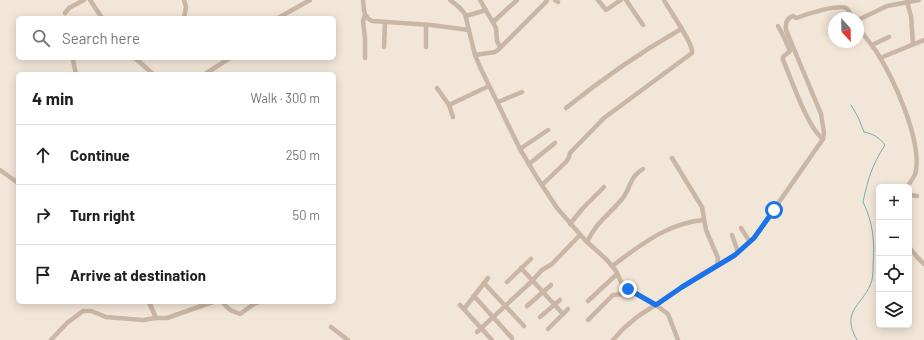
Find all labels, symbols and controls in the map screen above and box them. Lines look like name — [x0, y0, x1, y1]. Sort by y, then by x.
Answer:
north arrow — [828, 12, 864, 48]
search box — [16, 16, 336, 60]
icon: search — [30, 27, 52, 49]
text: Search here — [62, 29, 140, 47]
text: 4 min — [32, 88, 74, 108]
text: Walk · 300 m — [250, 90, 320, 106]
icon: ahead — [32, 144, 54, 166]
text: Continue — [70, 146, 130, 164]
text: 250 m — [286, 147, 320, 163]
map controls — [876, 184, 912, 328]
button: + — [876, 184, 912, 220]
route start — [765, 201, 783, 219]
icon: right — [32, 204, 54, 226]
text: Turn right — [70, 206, 135, 224]
text: 50 m — [293, 207, 320, 223]
button: − — [876, 220, 912, 256]
button: locate — [876, 256, 912, 292]
icon: arrive — [32, 264, 54, 286]
text: Arrive at destination — [70, 266, 206, 284]
route end — [619, 280, 637, 298]
button: layers — [876, 292, 912, 328]

